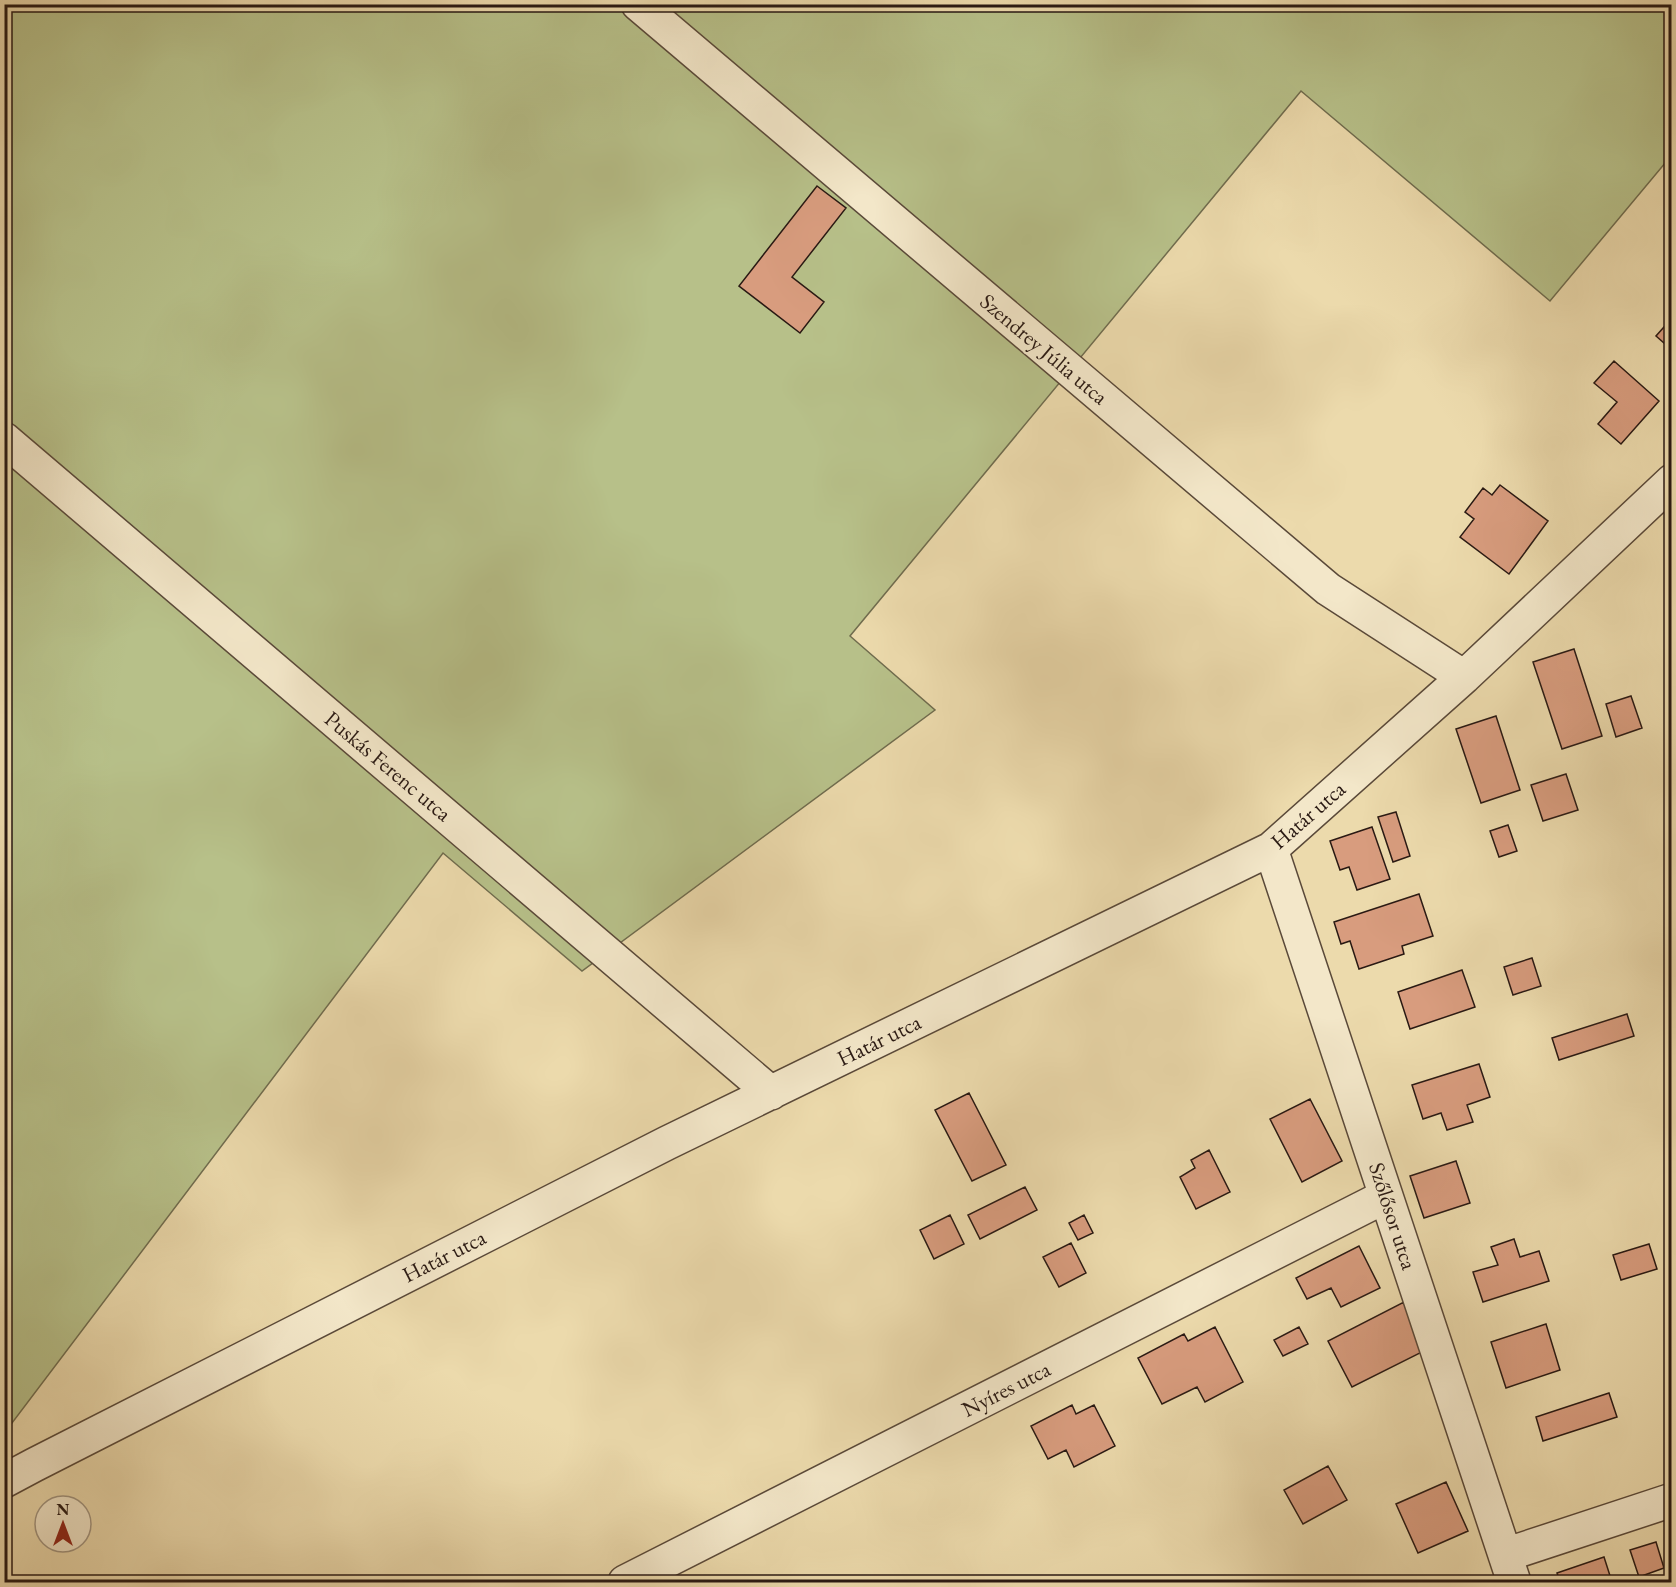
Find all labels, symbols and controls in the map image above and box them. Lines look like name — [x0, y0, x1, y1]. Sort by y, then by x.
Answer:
street label: Szendrey Júlia utca — [974, 287, 1114, 411]
street label: Puskás Ferenc utca — [318, 704, 458, 828]
street label: Határ utca — [1265, 774, 1352, 855]
street label: Határ utca — [832, 1007, 926, 1073]
street label: Szőlősor utca — [1362, 1159, 1424, 1273]
street label: Határ utca — [397, 1223, 491, 1289]
street label: Nyíres utca — [957, 1354, 1055, 1424]
north arrow — [33, 1494, 93, 1554]
text: N — [57, 1499, 70, 1520]

